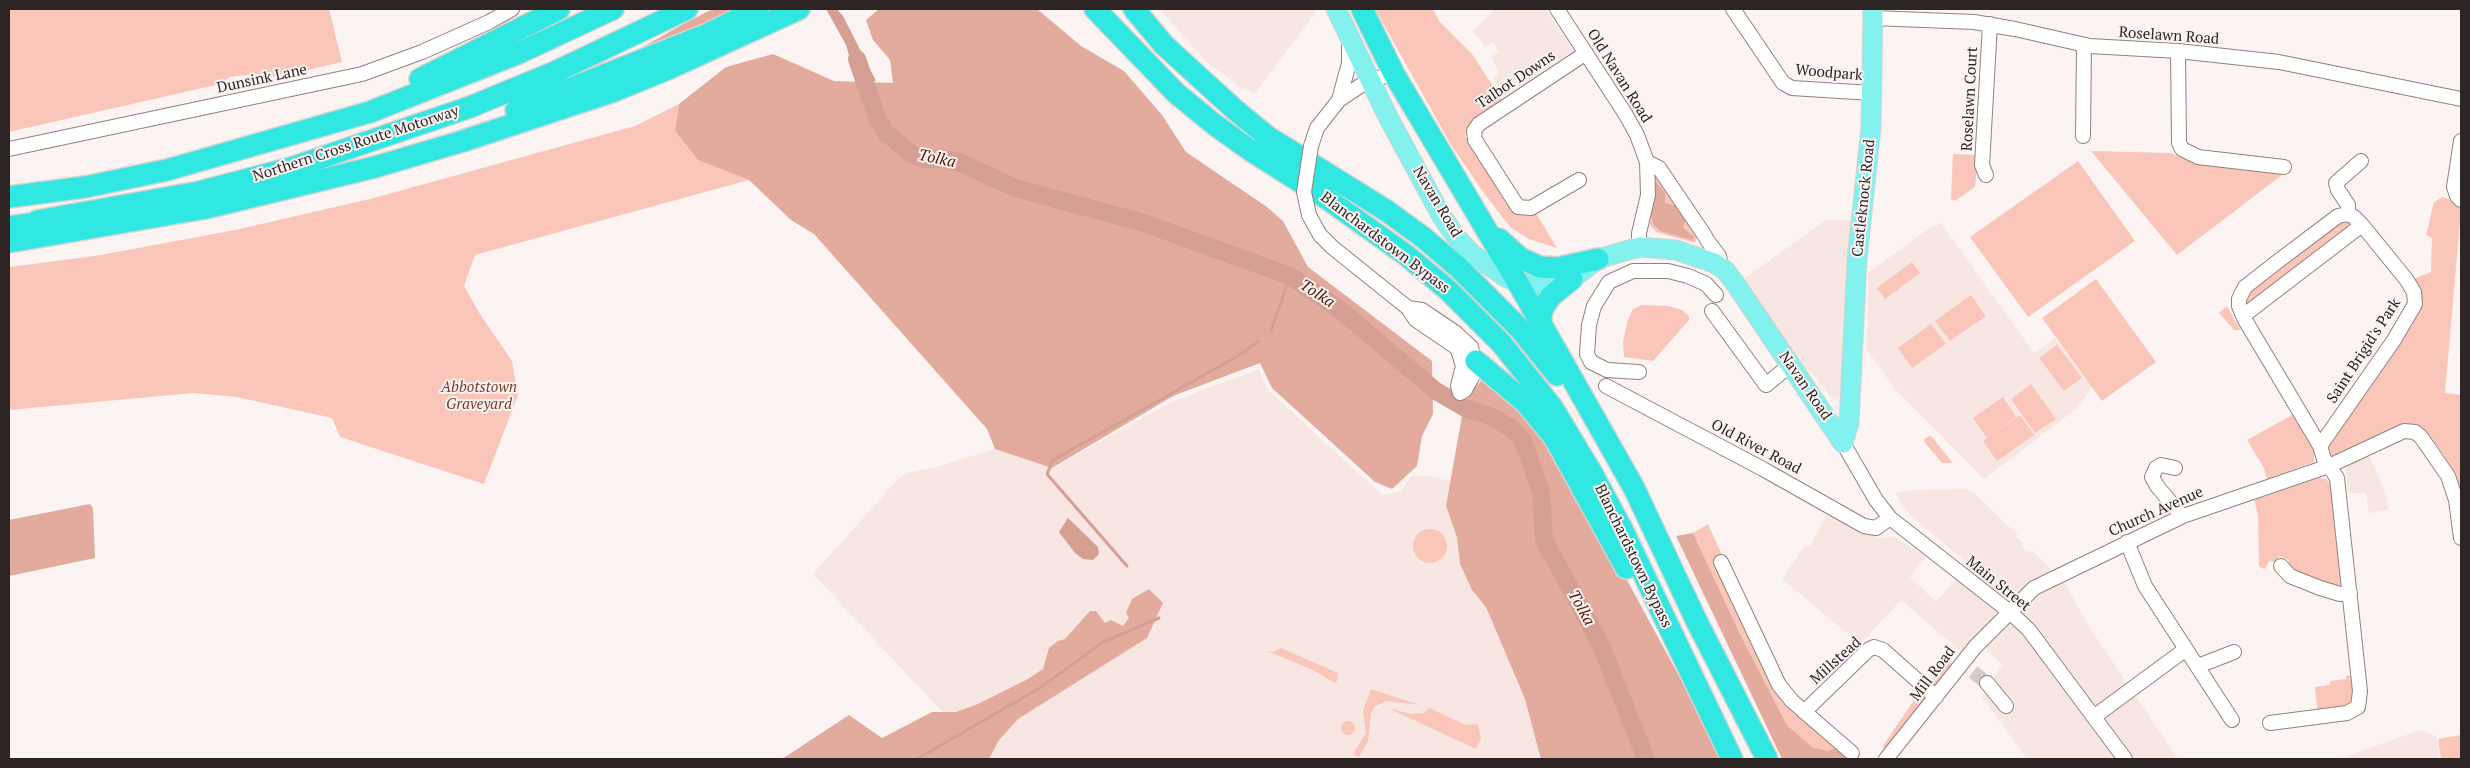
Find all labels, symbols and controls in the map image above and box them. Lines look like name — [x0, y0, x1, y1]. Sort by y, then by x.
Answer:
street label: Roselawn Road — [2118, 24, 2220, 48]
street label: Old Navan Road — [1583, 26, 1655, 126]
street label: Roselawn Court — [1958, 46, 1982, 152]
street label: Talbot Downs — [1473, 47, 1559, 113]
street label: Dunsink Lane — [215, 61, 309, 97]
street label: Woodpark — [1795, 61, 1863, 85]
street label: Northern Cross Route Motorway — [251, 102, 461, 186]
street label: Castleknock Road — [1849, 138, 1879, 258]
water label: Tolka — [917, 146, 957, 172]
street label: Navan Road — [1409, 163, 1465, 241]
street label: Blanchardstown Bypass — [1317, 189, 1453, 297]
water label: Tolka — [1296, 276, 1338, 312]
street label: Saint Brigid's Park — [2323, 295, 2405, 407]
street label: Navan Road — [1775, 348, 1835, 424]
park label: Abbotstown Graveyard — [441, 379, 517, 414]
street label: Old River Road — [1708, 416, 1804, 478]
street label: Blanchardstown Bypass — [1590, 481, 1676, 631]
street label: Church Avenue — [2106, 483, 2206, 541]
street label: Main Street — [1962, 553, 2034, 615]
water label: Tolka — [1563, 587, 1599, 629]
street label: Millstead — [1807, 634, 1865, 688]
street label: Mill Road — [1907, 643, 1959, 705]

